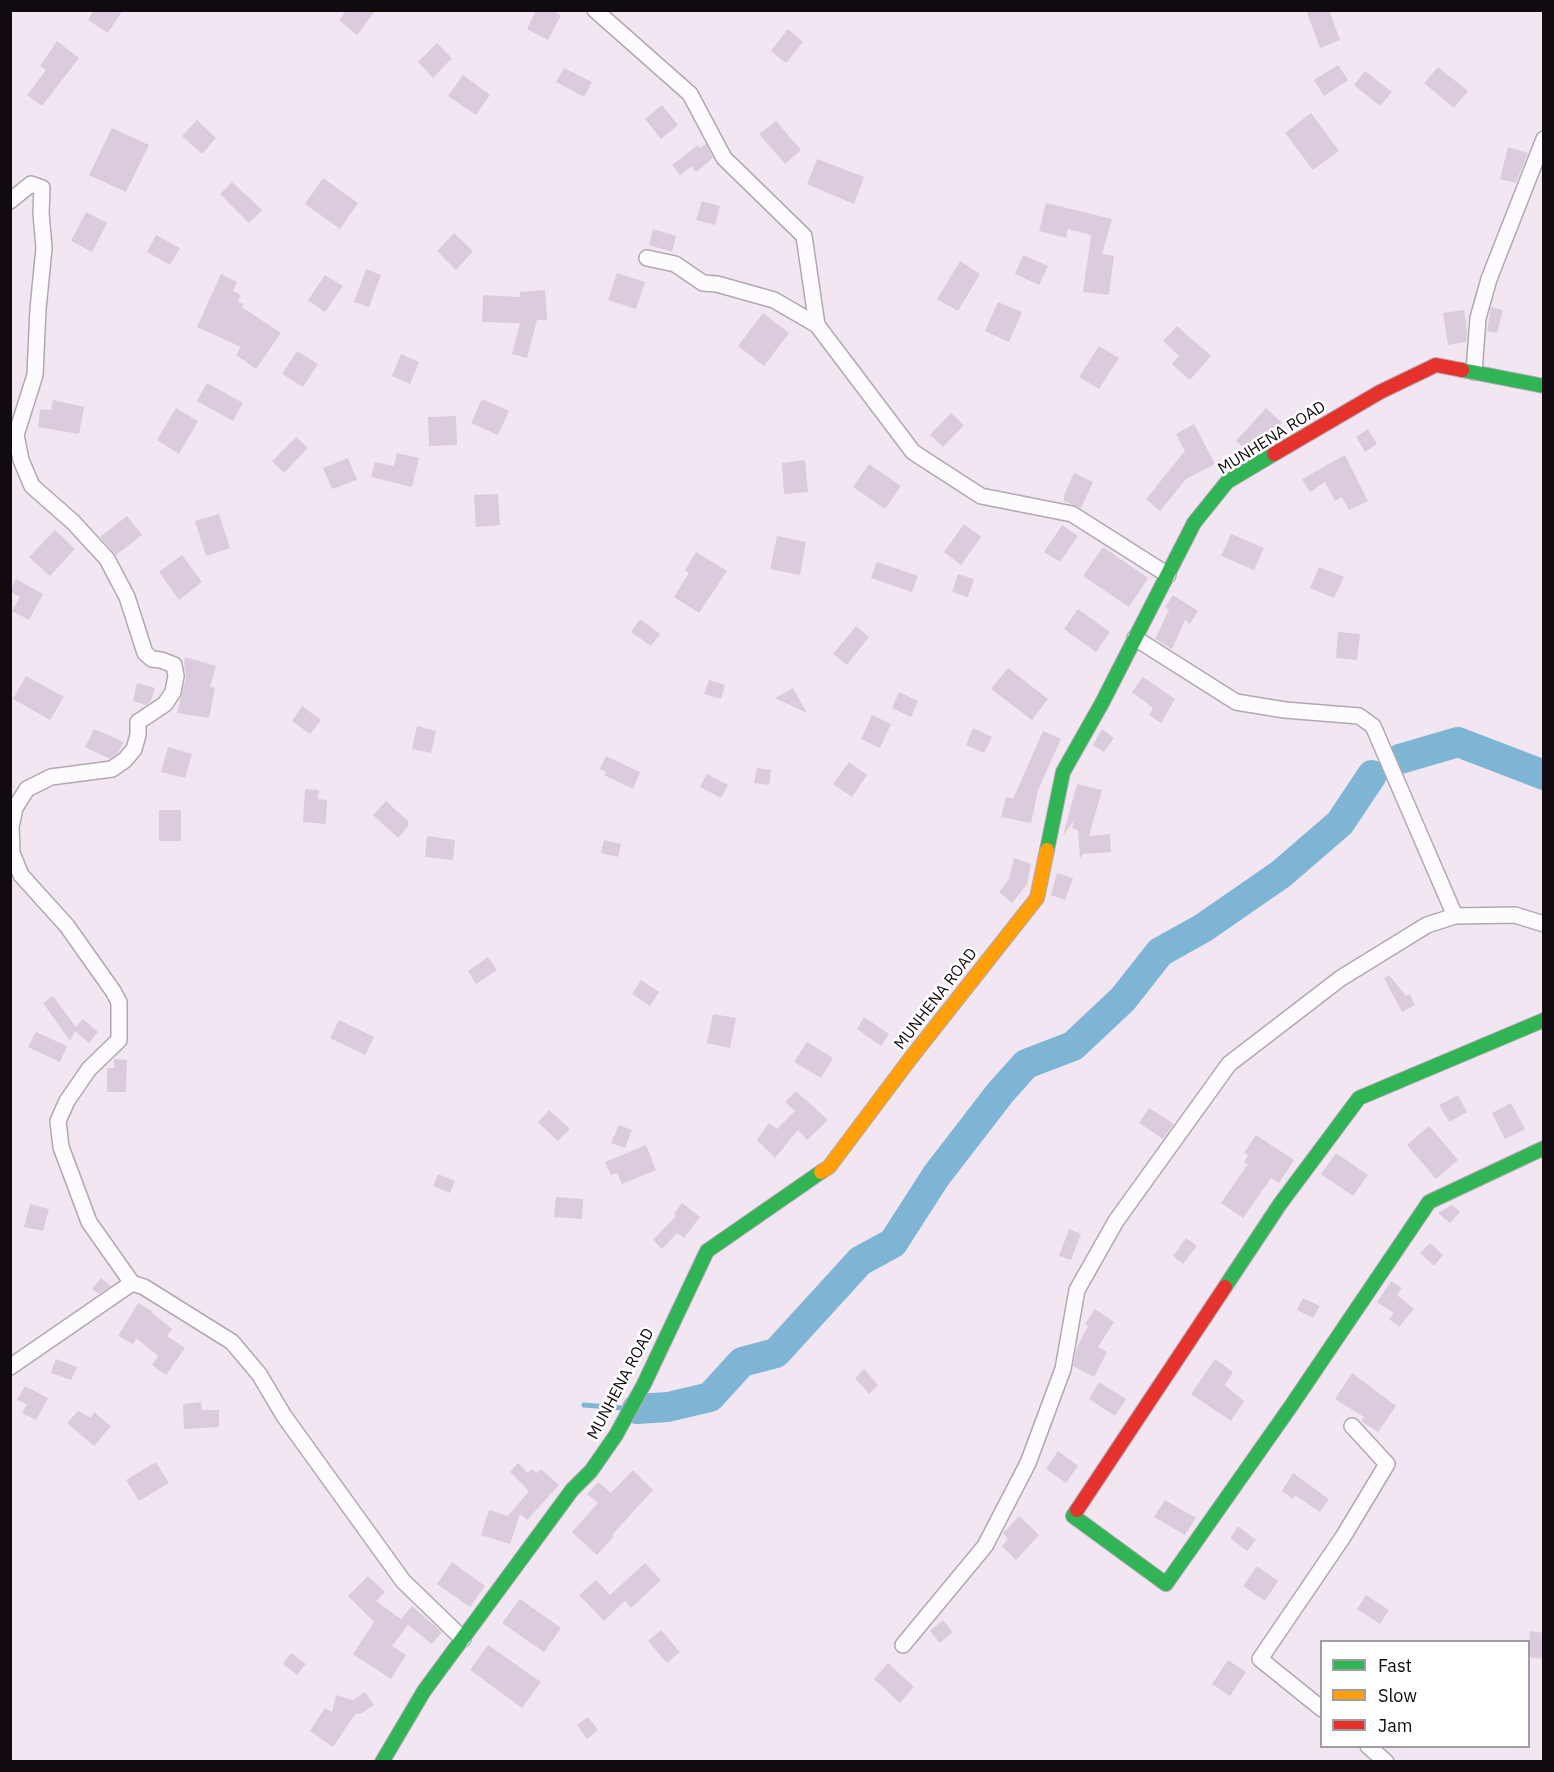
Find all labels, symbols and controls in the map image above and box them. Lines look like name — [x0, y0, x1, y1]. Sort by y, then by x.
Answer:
street label: MUNHENA ROAD — [1215, 397, 1329, 479]
street label: MUNHENA ROAD — [890, 945, 982, 1053]
street label: MUNHENA ROAD — [584, 1325, 658, 1443]
legend — [1320, 1640, 1530, 1748]
text: Fast — [1378, 1654, 1412, 1677]
text: Slow — [1378, 1684, 1417, 1707]
text: Jam — [1378, 1714, 1413, 1737]

